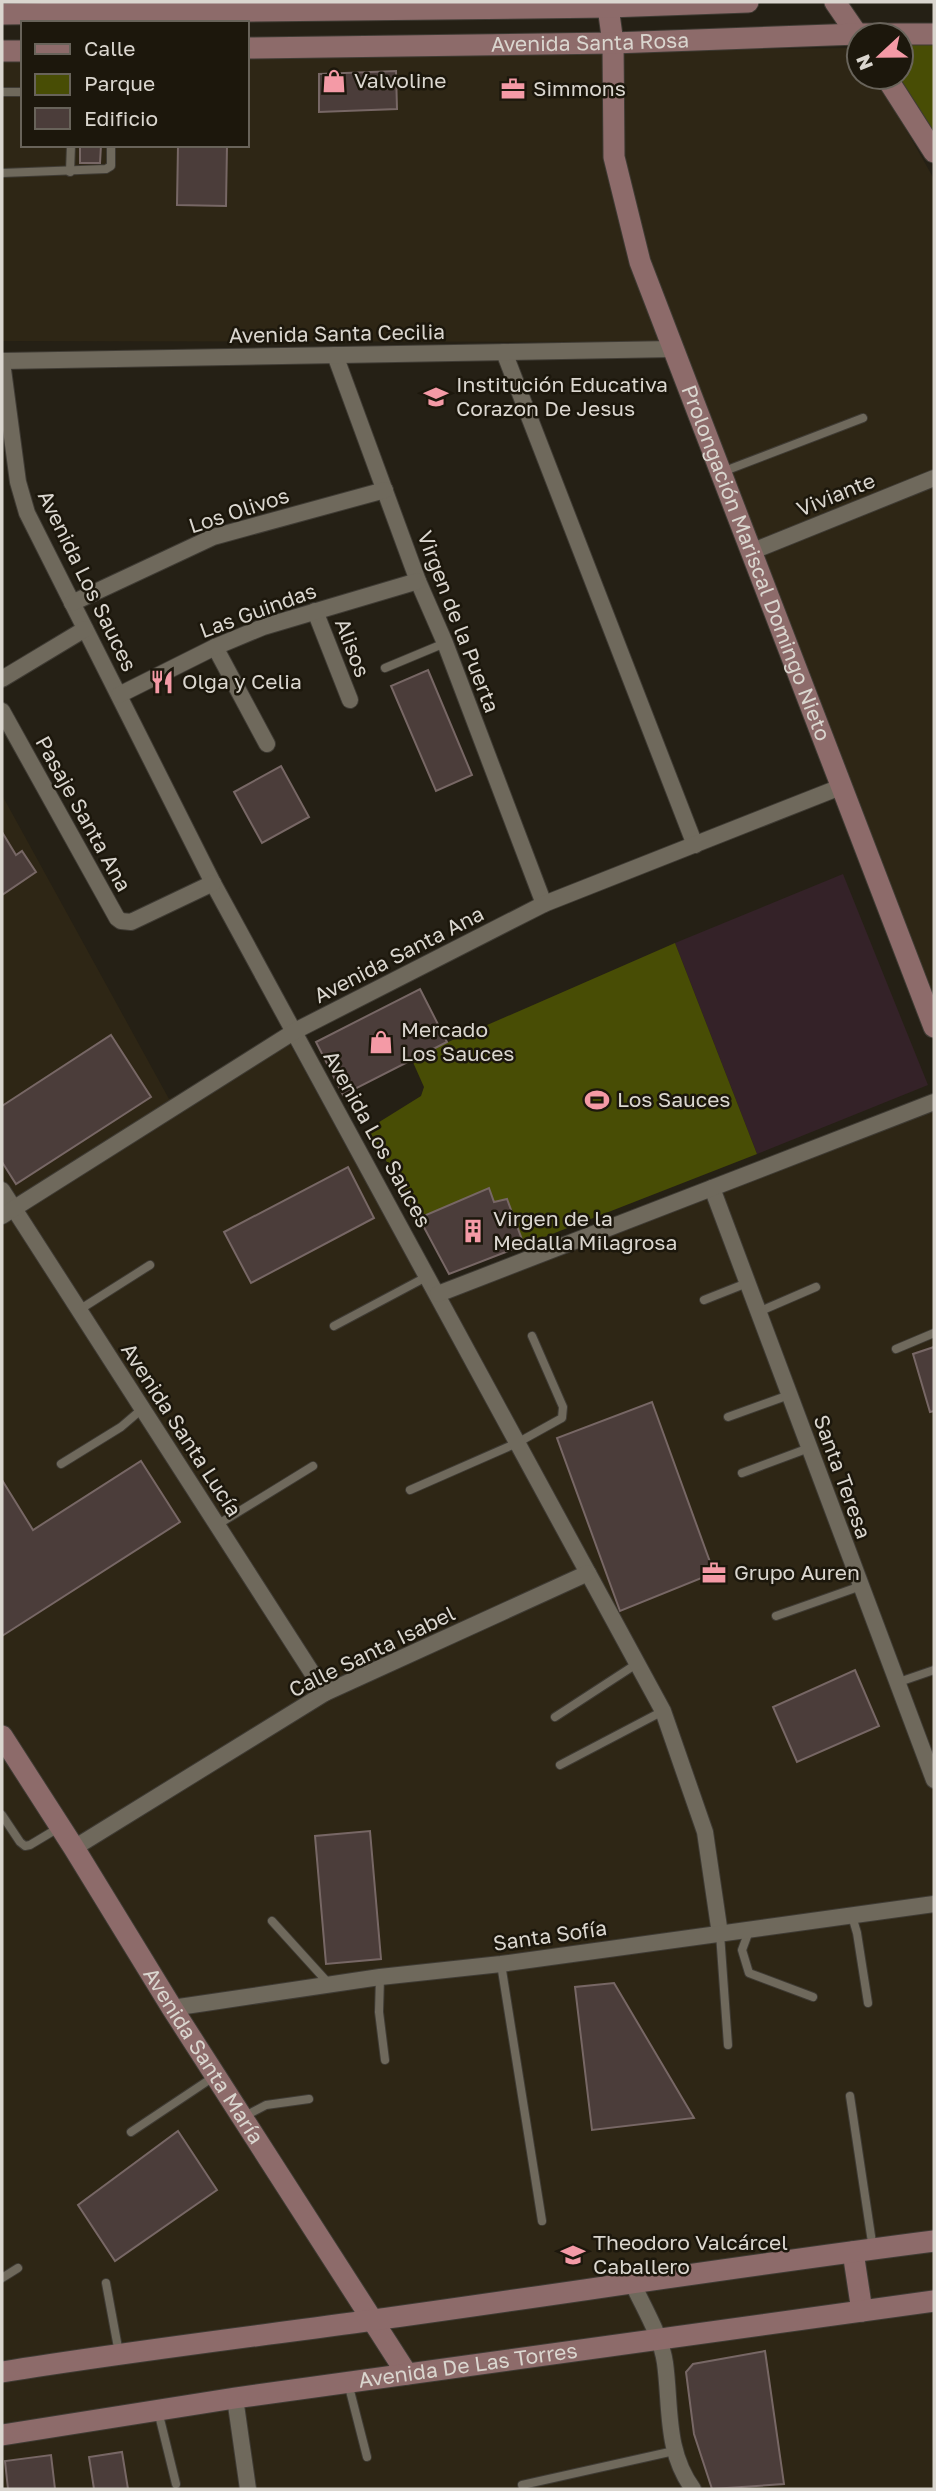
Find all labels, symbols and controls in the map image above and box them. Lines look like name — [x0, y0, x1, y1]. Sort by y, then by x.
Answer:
legend — [21, 21, 248, 147]
north arrow — [845, 21, 915, 91]
street label: Avenida Santa Rosa — [491, 26, 689, 57]
text: Calle — [84, 35, 136, 61]
text: N — [850, 52, 877, 74]
shop icon: Valvoline — [320, 67, 348, 95]
place label: Valvoline — [354, 67, 446, 93]
text: Parque — [84, 70, 155, 96]
office icon: Simmons — [499, 75, 527, 103]
place label: Simmons — [533, 75, 626, 101]
text: Edificio — [84, 105, 158, 131]
street label: Avenida Santa Cecilia — [229, 318, 445, 348]
place label: Institución Educativa Corazon De Jesus — [456, 371, 668, 421]
street label: Prolongación Mariscal Domingo Nieto — [676, 381, 837, 744]
school or university icon: Institución Educativa Corazon De Jesus — [422, 383, 450, 411]
street label: Viviante — [793, 467, 879, 522]
street label: Los Olivos — [185, 482, 292, 538]
street label: Avenida Los Sauces — [33, 486, 143, 675]
street label: Virgen de la Puerta — [412, 527, 506, 716]
street label: Las Guindas — [196, 577, 320, 643]
street label: Alisos — [330, 615, 376, 681]
restaurant icon: Olga y Celia — [148, 668, 176, 696]
place label: Olga y Celia — [182, 668, 302, 694]
street label: Pasaje Santa Ana — [30, 731, 137, 896]
street label: Avenida Santa Ana — [309, 900, 488, 1008]
place label: Mercado Los Sauces — [401, 1016, 515, 1066]
shop icon: Mercado Los Sauces — [367, 1028, 395, 1056]
street label: Avenida Los Sauces — [318, 1045, 437, 1232]
sports icon: Los Sauces — [583, 1086, 611, 1114]
place label: Los Sauces — [617, 1086, 731, 1112]
place label: Virgen de la Medalla Milagrosa — [493, 1205, 677, 1255]
building icon: Virgen de la Medalla Milagrosa — [459, 1217, 487, 1245]
street label: Avenida Santa Lucía — [116, 1338, 248, 1521]
street label: Santa Teresa — [808, 1411, 877, 1542]
office icon: Grupo Auren — [700, 1559, 728, 1587]
place label: Grupo Auren — [734, 1559, 860, 1585]
street label: Calle Santa Isabel — [284, 1600, 459, 1703]
street label: Santa Sofía — [491, 1914, 608, 1956]
street label: Avenida Santa María — [138, 1962, 270, 2149]
place label: Theodoro Valcárcel Caballero — [593, 2229, 788, 2279]
school or university icon: Theodoro Valcárcel Caballero — [559, 2241, 587, 2269]
street label: Avenida De Las Torres — [357, 2337, 579, 2393]

